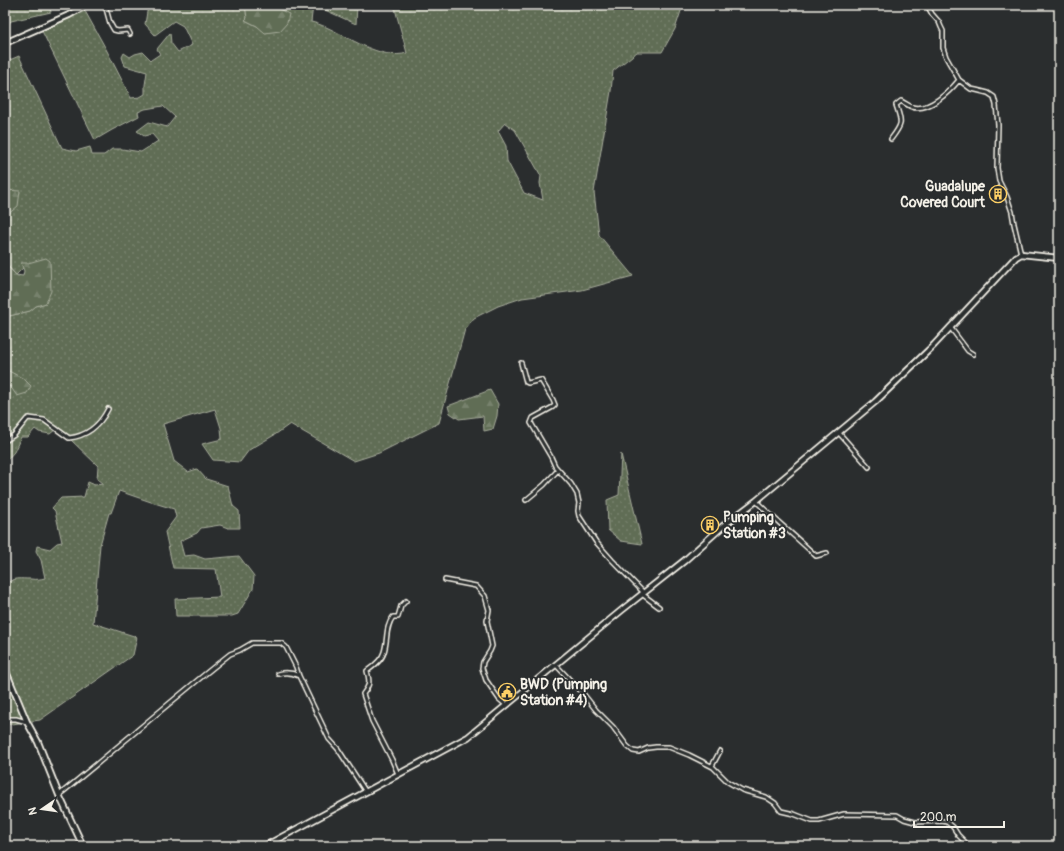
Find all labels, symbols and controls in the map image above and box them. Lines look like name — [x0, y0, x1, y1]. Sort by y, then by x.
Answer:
place label: Guadalupe Covered Court — [900, 178, 986, 211]
building icon: Guadalupe Covered Court — [988, 184, 1008, 204]
place label: Pumping Station #3 — [723, 509, 786, 542]
building icon: Pumping Station #3 — [700, 515, 720, 535]
place label: BWD (Pumping Station #4) — [520, 676, 607, 709]
public building icon: BWD (Pumping Station #4) — [497, 682, 517, 702]
north arrow — [22, 789, 62, 829]
scale bar — [914, 803, 1004, 829]
text: N — [25, 806, 40, 816]
text: 200 m — [920, 810, 957, 825]

